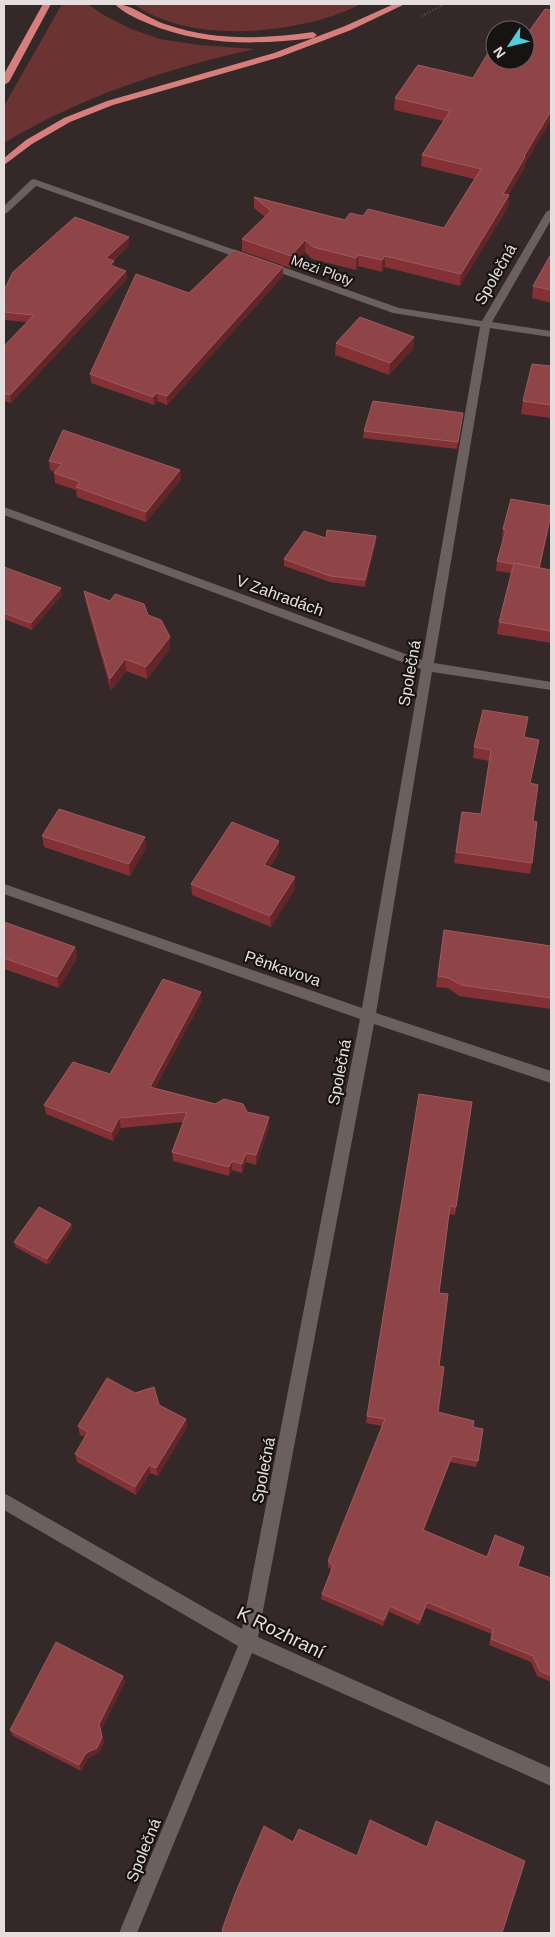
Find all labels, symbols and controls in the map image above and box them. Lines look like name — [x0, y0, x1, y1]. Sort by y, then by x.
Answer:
north arrow — [485, 20, 535, 70]
text: N — [490, 44, 509, 61]
street label: Společná — [471, 241, 520, 307]
street label: Mezi Ploty — [289, 251, 355, 289]
street label: V Zahradách — [234, 572, 326, 619]
street label: Společná — [395, 639, 424, 707]
street label: Pěnkavova — [243, 948, 323, 989]
street label: Společná — [325, 1038, 354, 1106]
street label: Společná — [249, 1436, 278, 1504]
street label: K Rozhraní — [233, 1602, 329, 1663]
street label: Společná — [123, 1816, 164, 1884]

